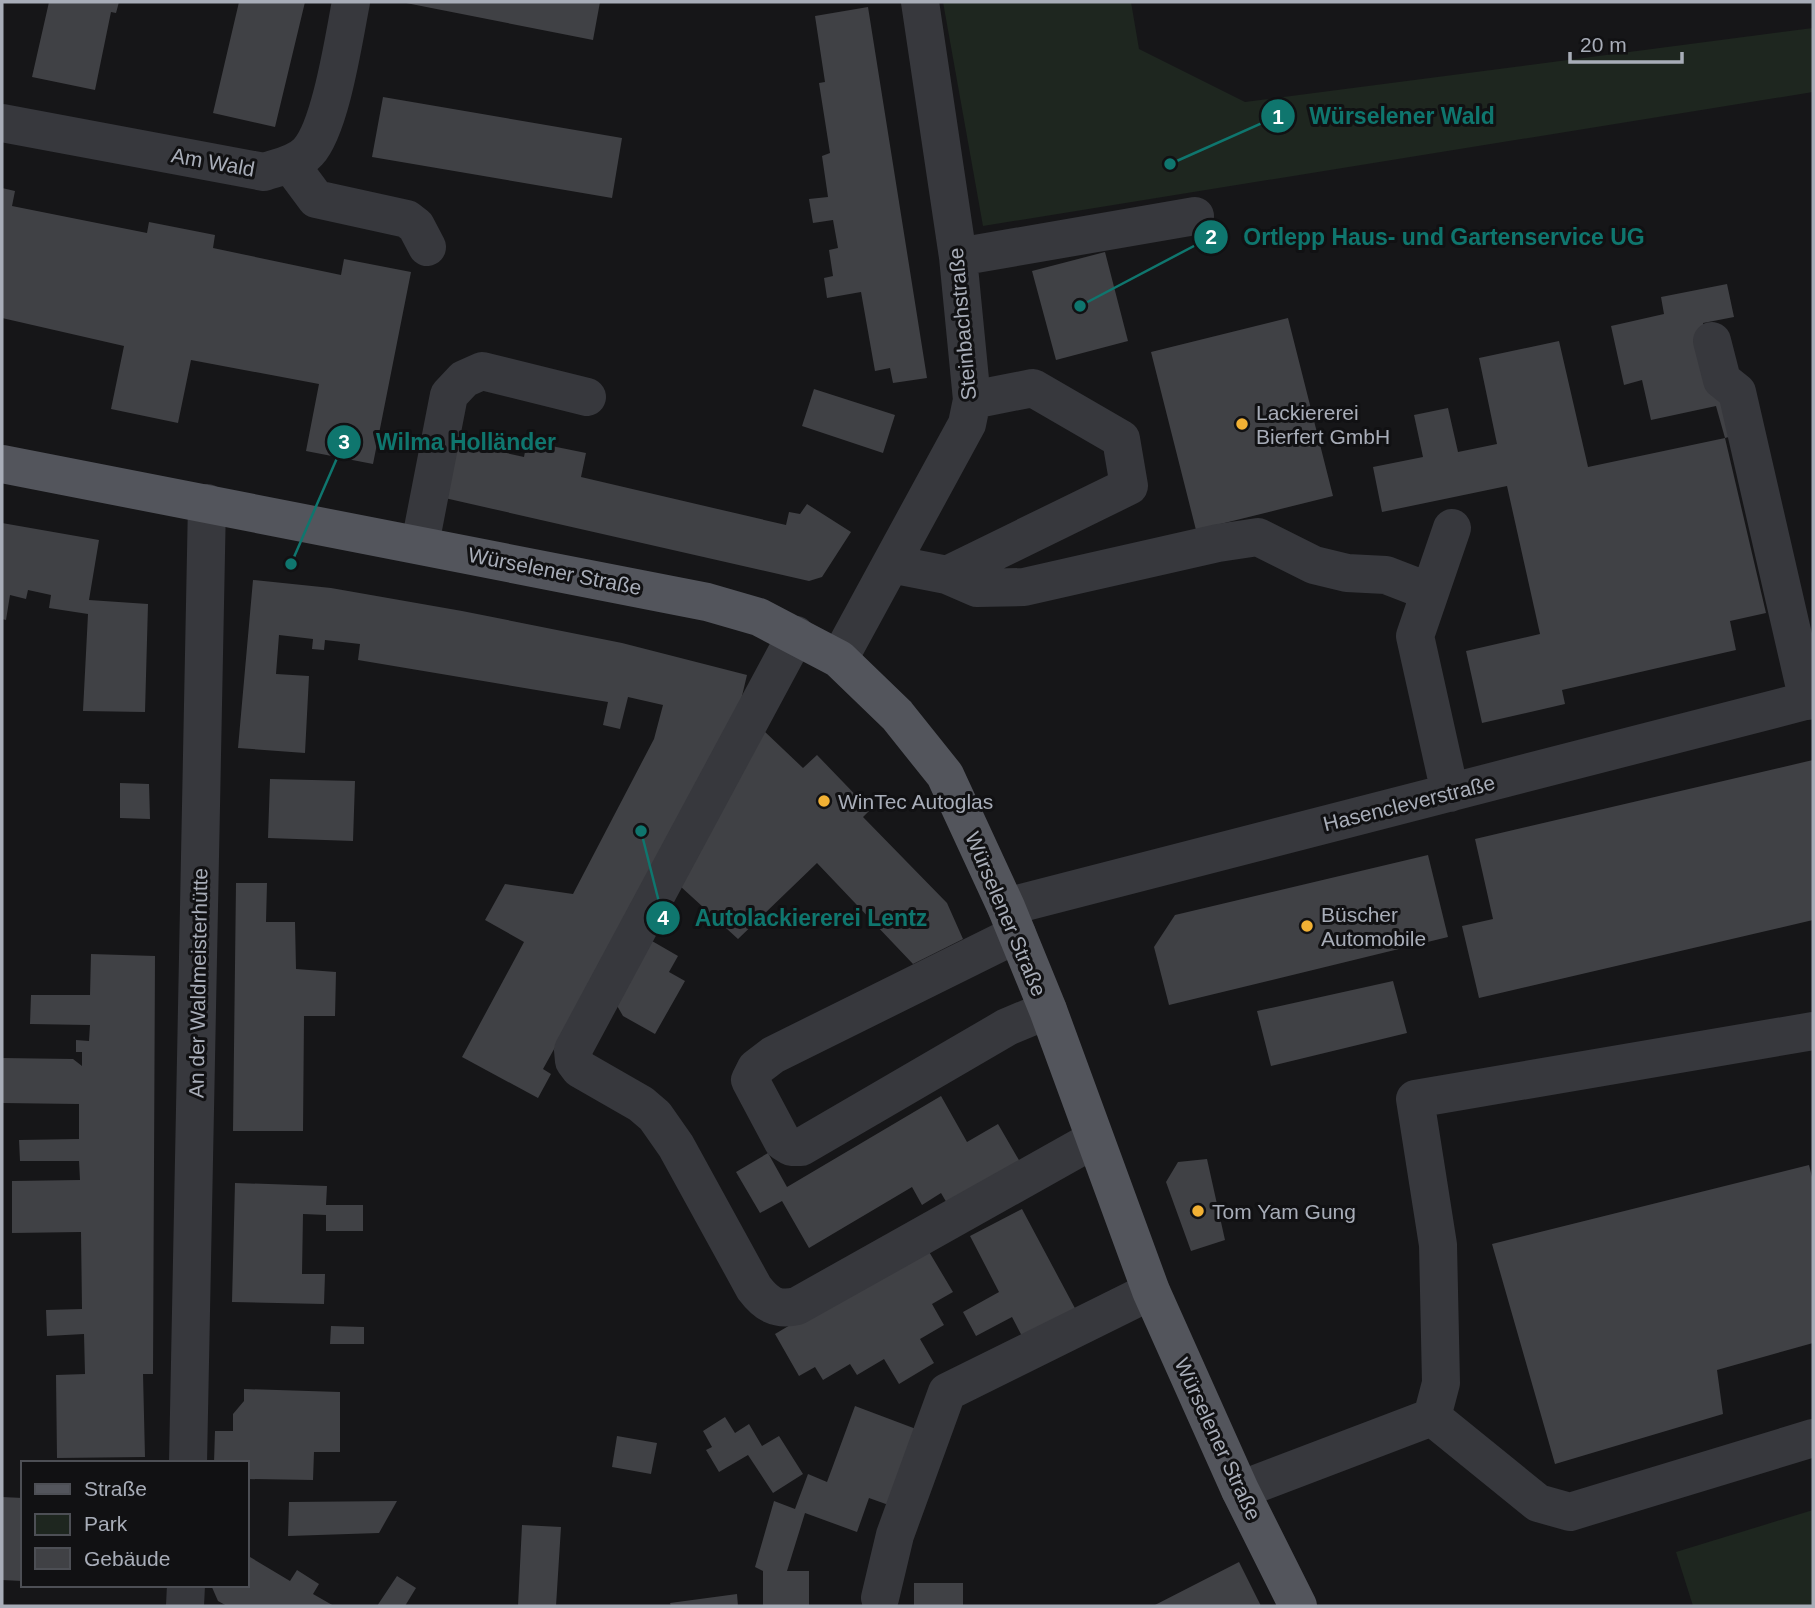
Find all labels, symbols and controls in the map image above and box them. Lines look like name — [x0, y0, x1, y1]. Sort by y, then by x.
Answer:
scale bar — [1570, 21, 1682, 65]
text: 20 m — [1580, 33, 1627, 56]
callout: Würselener Wald — [1260, 94, 1509, 138]
text: Würselener Wald — [1309, 103, 1495, 129]
text: 1 — [1272, 105, 1284, 128]
street label: Am Wald — [169, 143, 257, 181]
callout: Ortlepp Haus- und Gartenservice UG — [1194, 215, 1658, 259]
text: Ortlepp Haus- und Gartenservice UG — [1243, 224, 1645, 250]
text: 2 — [1205, 225, 1217, 248]
street label: Steinbachstraße — [944, 247, 980, 401]
place label: Lackiererei Bierfert GmbH — [1256, 401, 1390, 448]
marker: Lackiererei Bierfert GmbH — [1234, 416, 1250, 432]
callout: Wilma Holländer — [327, 420, 570, 464]
text: Wilma Holländer — [376, 429, 556, 455]
text: 3 — [338, 430, 350, 453]
street label: Würselener Straße — [466, 543, 644, 599]
street label: Hasencleverstraße — [1321, 771, 1497, 835]
place label: WinTec Autoglas — [838, 790, 993, 813]
marker: WinTec Autoglas — [816, 793, 832, 809]
street label: Würselener Straße — [961, 828, 1051, 1000]
street label: An der Waldmeisterhütte — [184, 868, 212, 1098]
callout: Autolackiererei Lentz — [646, 896, 941, 940]
place label: Büscher Automobile — [1321, 903, 1426, 950]
text: Autolackiererei Lentz — [695, 905, 927, 931]
text: 4 — [657, 906, 669, 929]
marker: Büscher Automobile — [1299, 918, 1315, 934]
place label: Tom Yam Gung — [1212, 1200, 1356, 1223]
marker: Tom Yam Gung — [1190, 1203, 1206, 1219]
street label: Würselener Straße — [1170, 1354, 1266, 1524]
legend — [21, 1461, 248, 1587]
text: Straße — [84, 1477, 147, 1500]
text: Park — [84, 1512, 128, 1535]
text: Gebäude — [84, 1547, 170, 1570]

